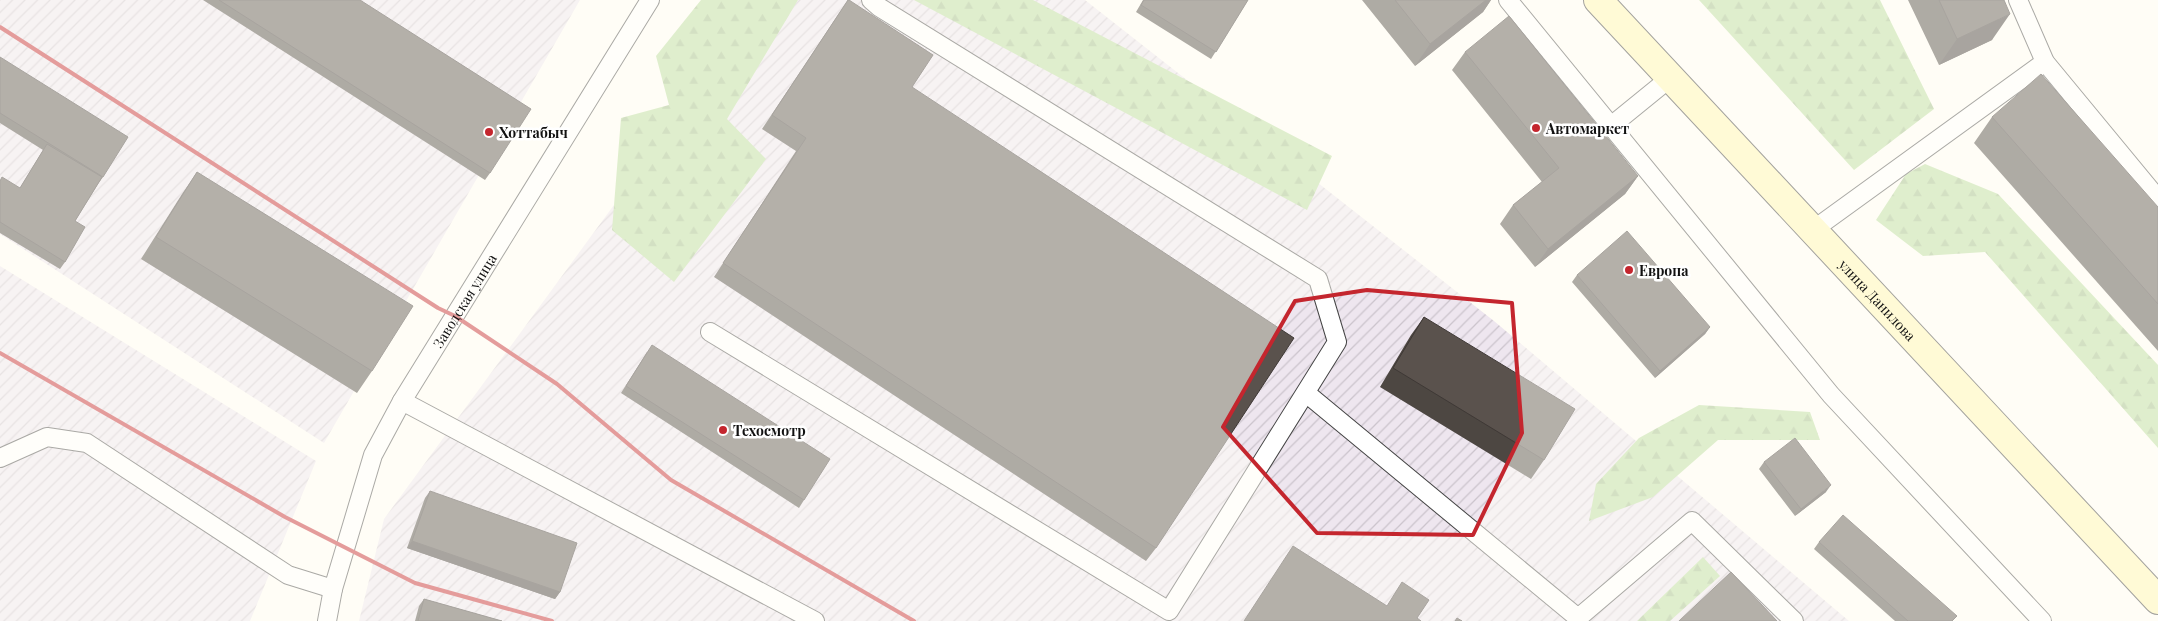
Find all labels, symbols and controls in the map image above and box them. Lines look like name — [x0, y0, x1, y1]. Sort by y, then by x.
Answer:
place label: Автомаркет — [1545, 119, 1629, 138]
marker: Автомаркет — [1530, 122, 1542, 134]
place label: Хоттабыч — [499, 123, 568, 142]
marker: Хоттабыч — [483, 126, 495, 138]
street label: Заводская улица — [428, 250, 501, 351]
street label: улица Данилова — [1834, 254, 1920, 344]
place label: Европа — [1639, 261, 1689, 280]
marker: Европа — [1623, 264, 1635, 276]
place label: Техосмотр — [733, 421, 806, 440]
marker: Техосмотр — [717, 424, 729, 436]

